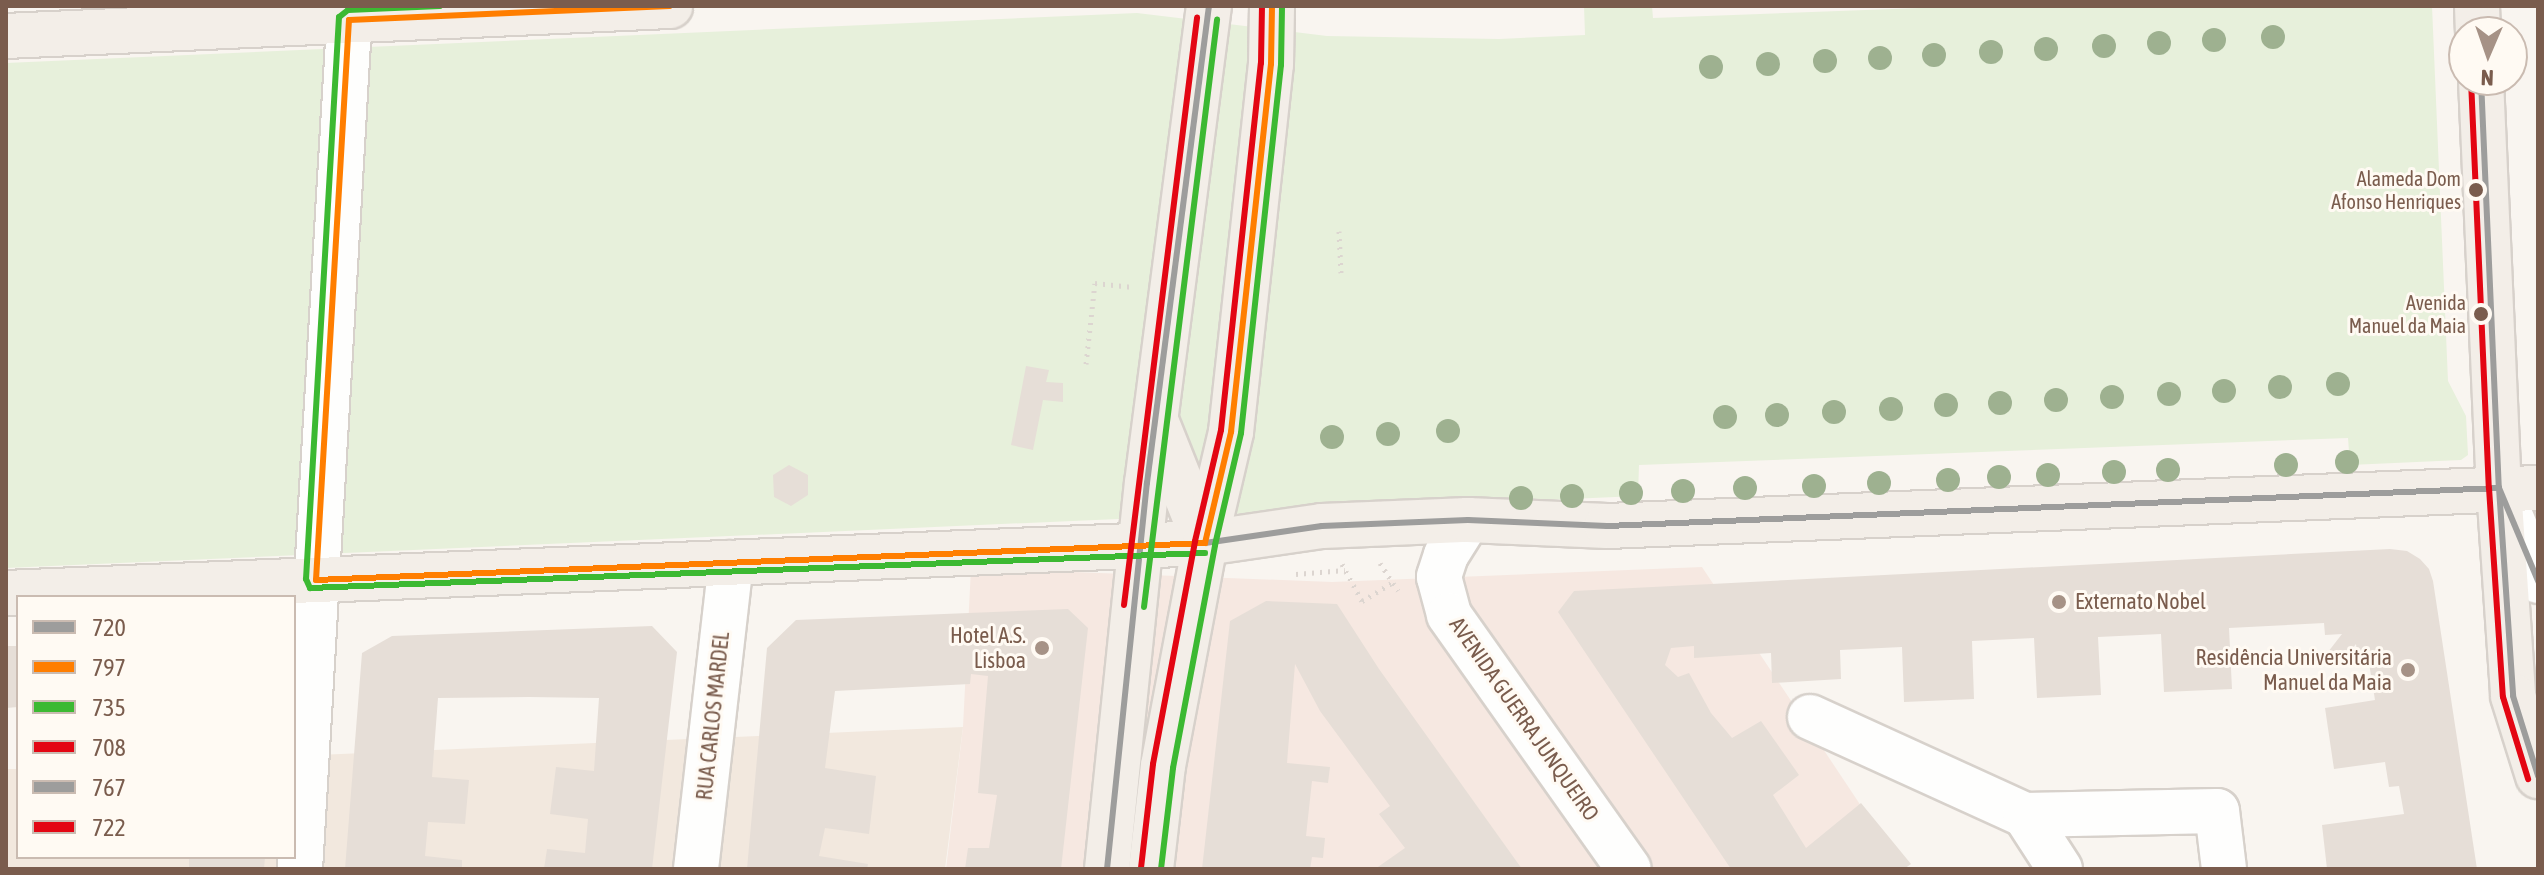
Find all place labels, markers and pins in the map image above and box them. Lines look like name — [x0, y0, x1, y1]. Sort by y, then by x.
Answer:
place label: Alameda Dom Afonso Henriques — [2331, 166, 2461, 213]
marker: Alameda Dom Afonso Henriques — [2468, 182, 2484, 198]
place label: Avenida Manuel da Maia — [2349, 290, 2466, 337]
marker: Avenida Manuel da Maia — [2473, 306, 2489, 322]
place label: Externato Nobel — [2075, 589, 2206, 615]
marker: Externato Nobel — [2050, 593, 2068, 611]
place label: Hotel A.S. Lisboa — [950, 622, 1026, 674]
marker: Hotel A.S. Lisboa — [1033, 639, 1051, 657]
place label: Residência Universitária Manuel da Maia — [2195, 644, 2392, 696]
marker: Residência Universitária Manuel da Maia — [2399, 661, 2417, 679]

